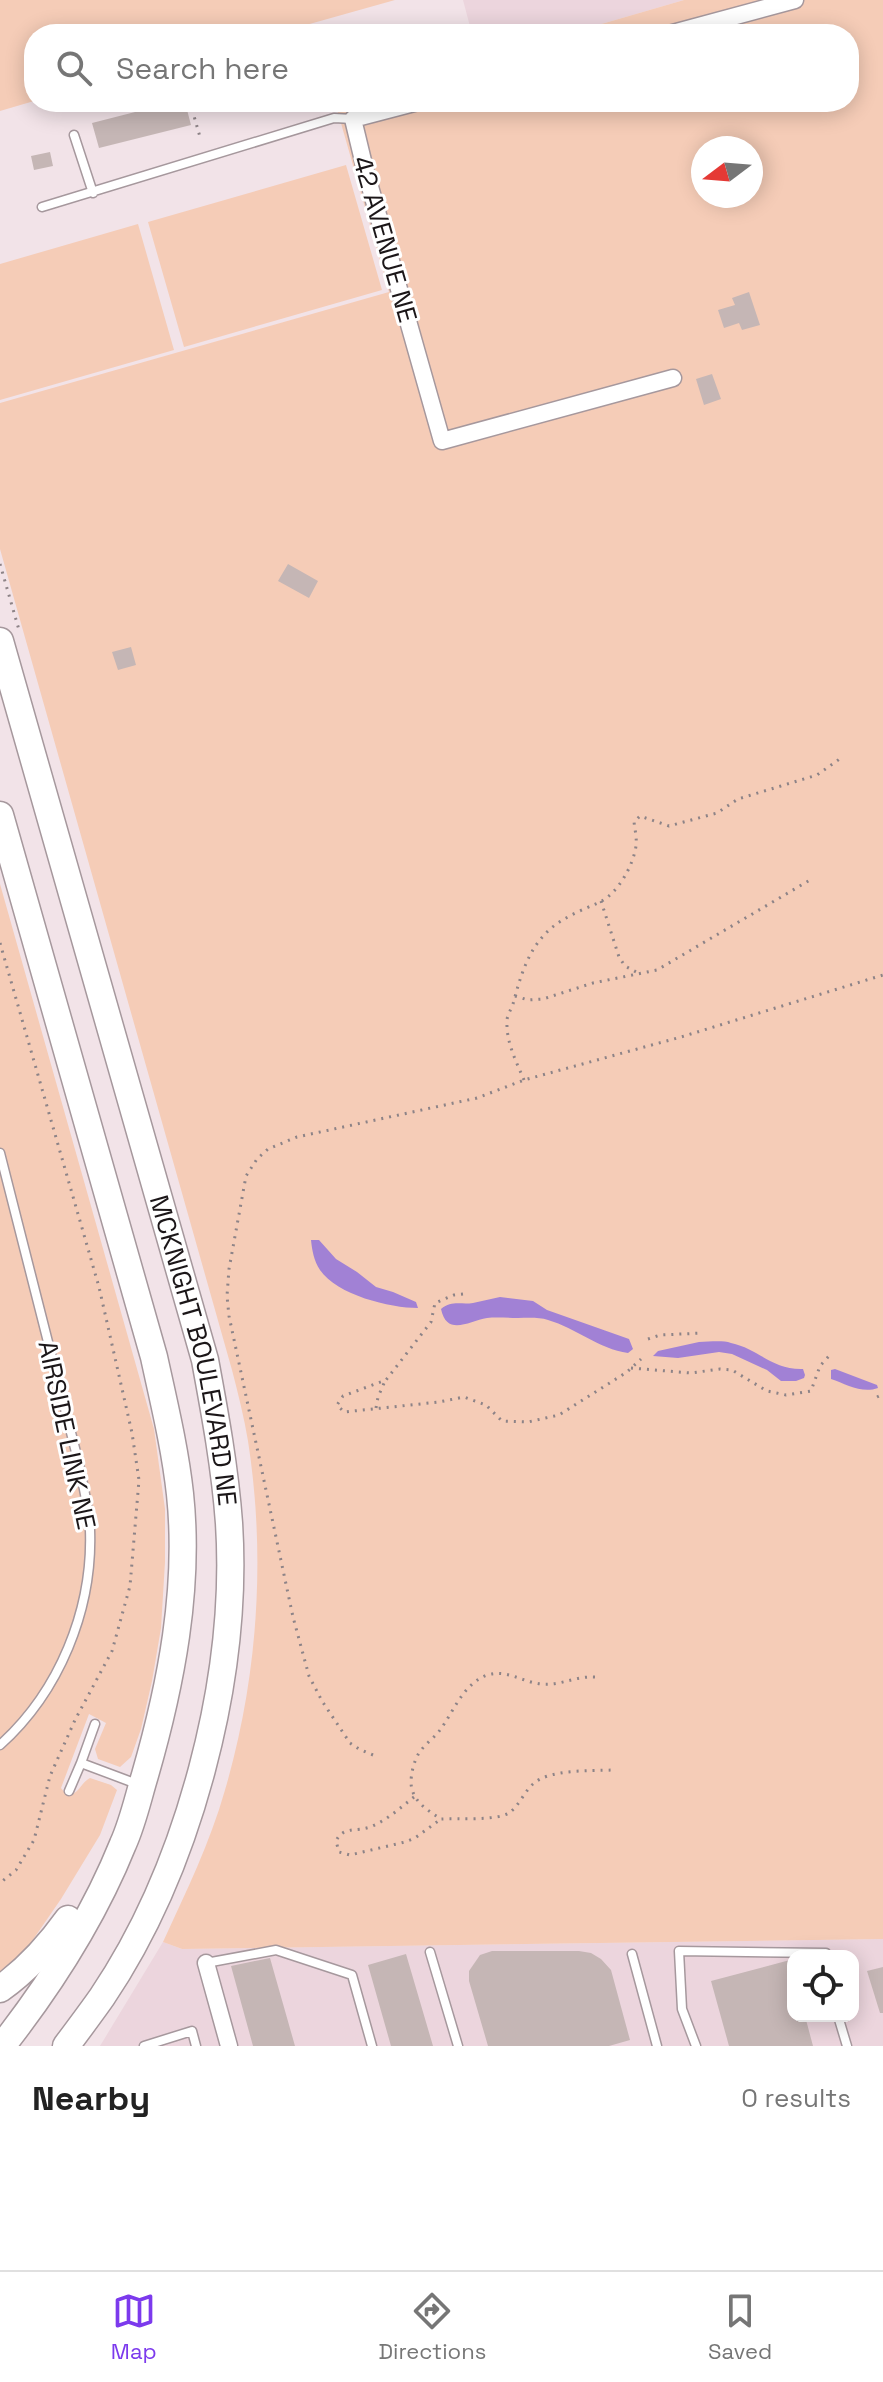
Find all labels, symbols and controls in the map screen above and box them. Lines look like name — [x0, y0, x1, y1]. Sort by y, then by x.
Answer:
search box — [24, 24, 859, 112]
icon: search — [52, 46, 96, 90]
text: Search here — [116, 49, 289, 88]
north arrow — [691, 136, 763, 208]
street label: 42 AVENUE NE — [345, 152, 425, 326]
street label: MCKNIGHT BOULEVARD NE — [142, 1191, 244, 1507]
street label: AIRSIDE LINK NE — [30, 1337, 104, 1533]
map controls — [787, 1950, 859, 2022]
button: locate — [787, 1950, 859, 2022]
text: Nearby — [32, 2077, 150, 2120]
text: 0 results — [741, 2081, 851, 2115]
tab: Map — [111, 2289, 157, 2365]
tab: Directions — [378, 2289, 486, 2365]
tab: Saved — [708, 2289, 772, 2365]

